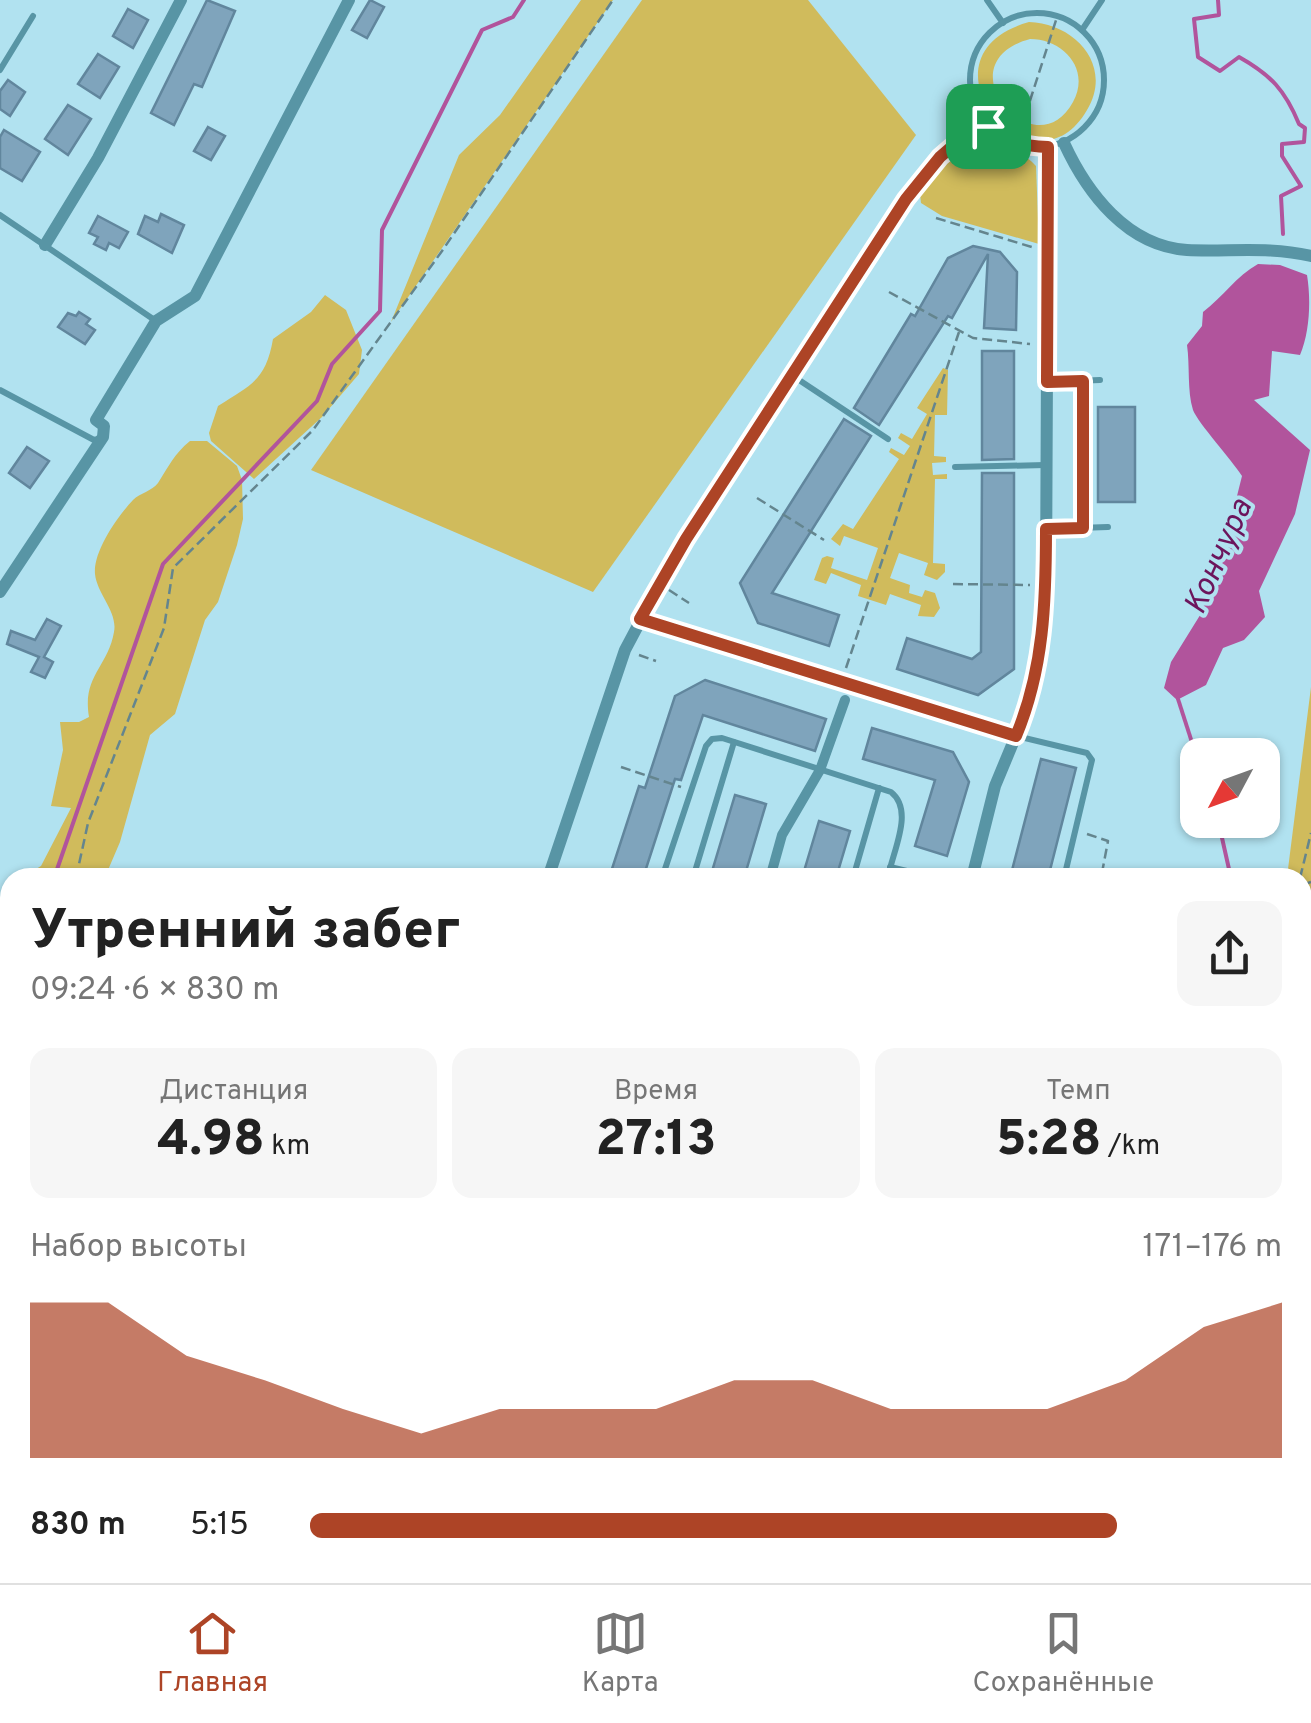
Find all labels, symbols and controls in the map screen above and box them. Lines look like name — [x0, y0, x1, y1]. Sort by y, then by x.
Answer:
pin — [946, 84, 1031, 169]
icon: arrive — [961, 99, 1016, 154]
water label: Кончура — [1177, 493, 1263, 621]
north arrow — [1180, 738, 1280, 838]
map controls — [1180, 738, 1280, 838]
text: Утренний забег — [30, 898, 460, 968]
button: share — [1177, 901, 1282, 1006]
text: 09:24 · 6 × 830 m — [30, 971, 279, 1011]
text: Дистанция — [159, 1074, 308, 1110]
text: Время — [614, 1074, 698, 1110]
text: Темп — [1046, 1074, 1111, 1110]
text: 4.98 — [157, 1110, 265, 1173]
text: 27:13 — [596, 1110, 716, 1173]
text: 5:28 — [996, 1110, 1101, 1173]
text: km — [265, 1129, 310, 1165]
text: /km — [1101, 1129, 1160, 1165]
text: Набор высоты — [30, 1228, 247, 1268]
text: 171–176 m — [1143, 1228, 1282, 1268]
text: 830 m — [30, 1506, 126, 1546]
text: 5:15 — [190, 1506, 249, 1546]
tab: Главная — [157, 1606, 268, 1702]
tab: Карта — [582, 1606, 659, 1702]
tab: Сохранённые — [972, 1606, 1154, 1702]

